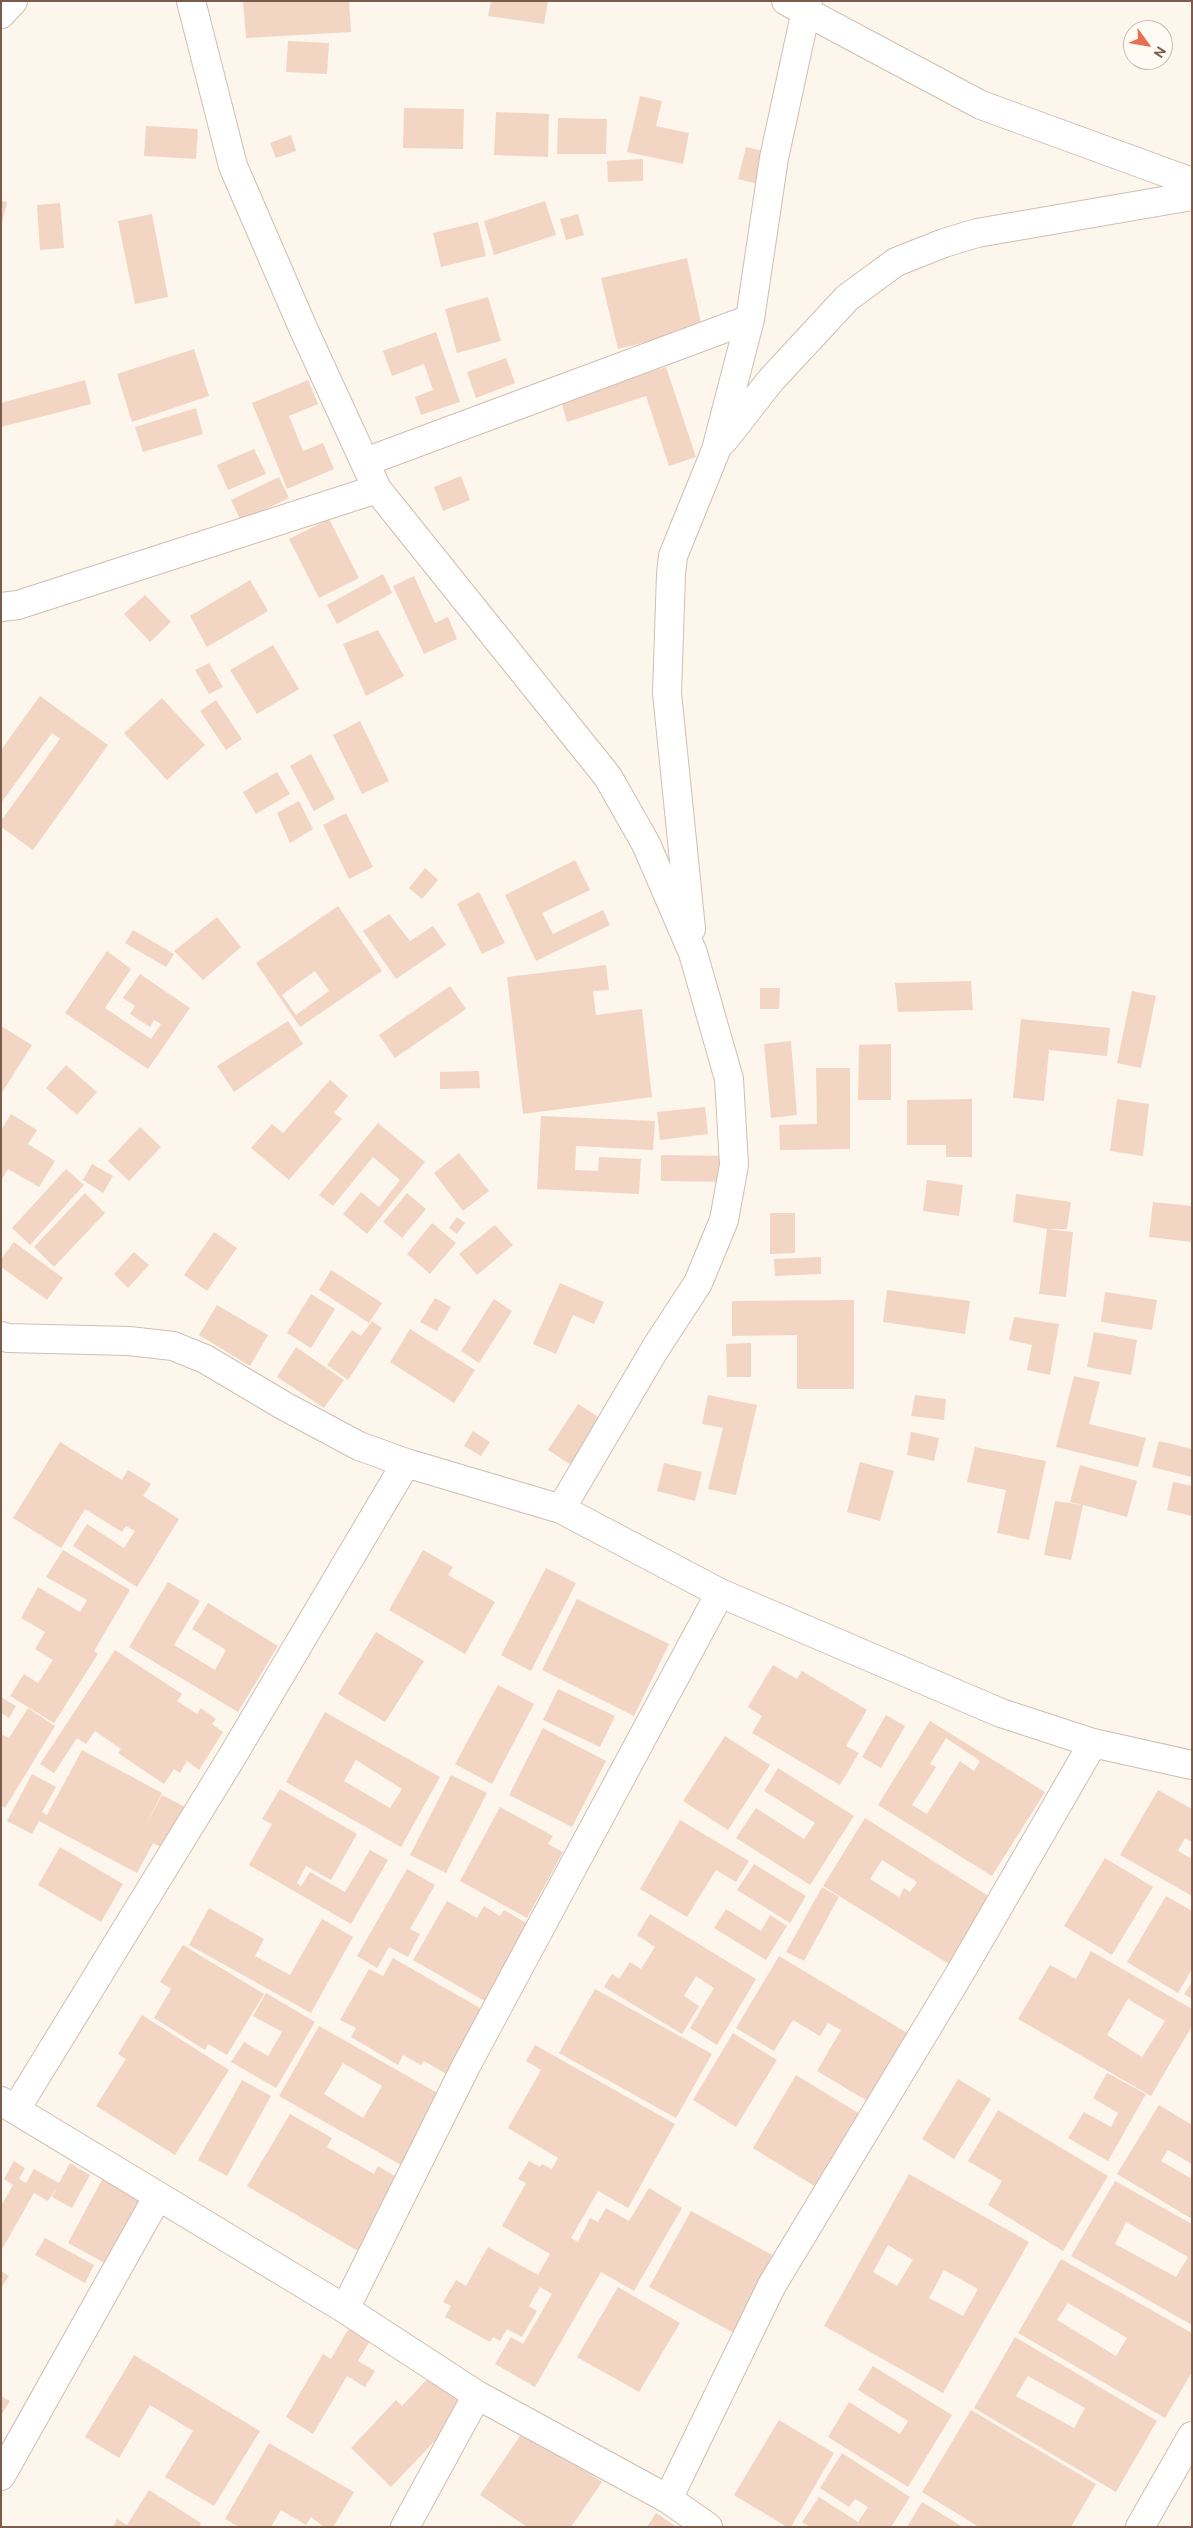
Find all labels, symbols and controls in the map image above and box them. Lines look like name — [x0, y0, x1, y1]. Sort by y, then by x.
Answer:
north arrow — [1123, 20, 1173, 70]
text: N — [1150, 44, 1169, 61]

